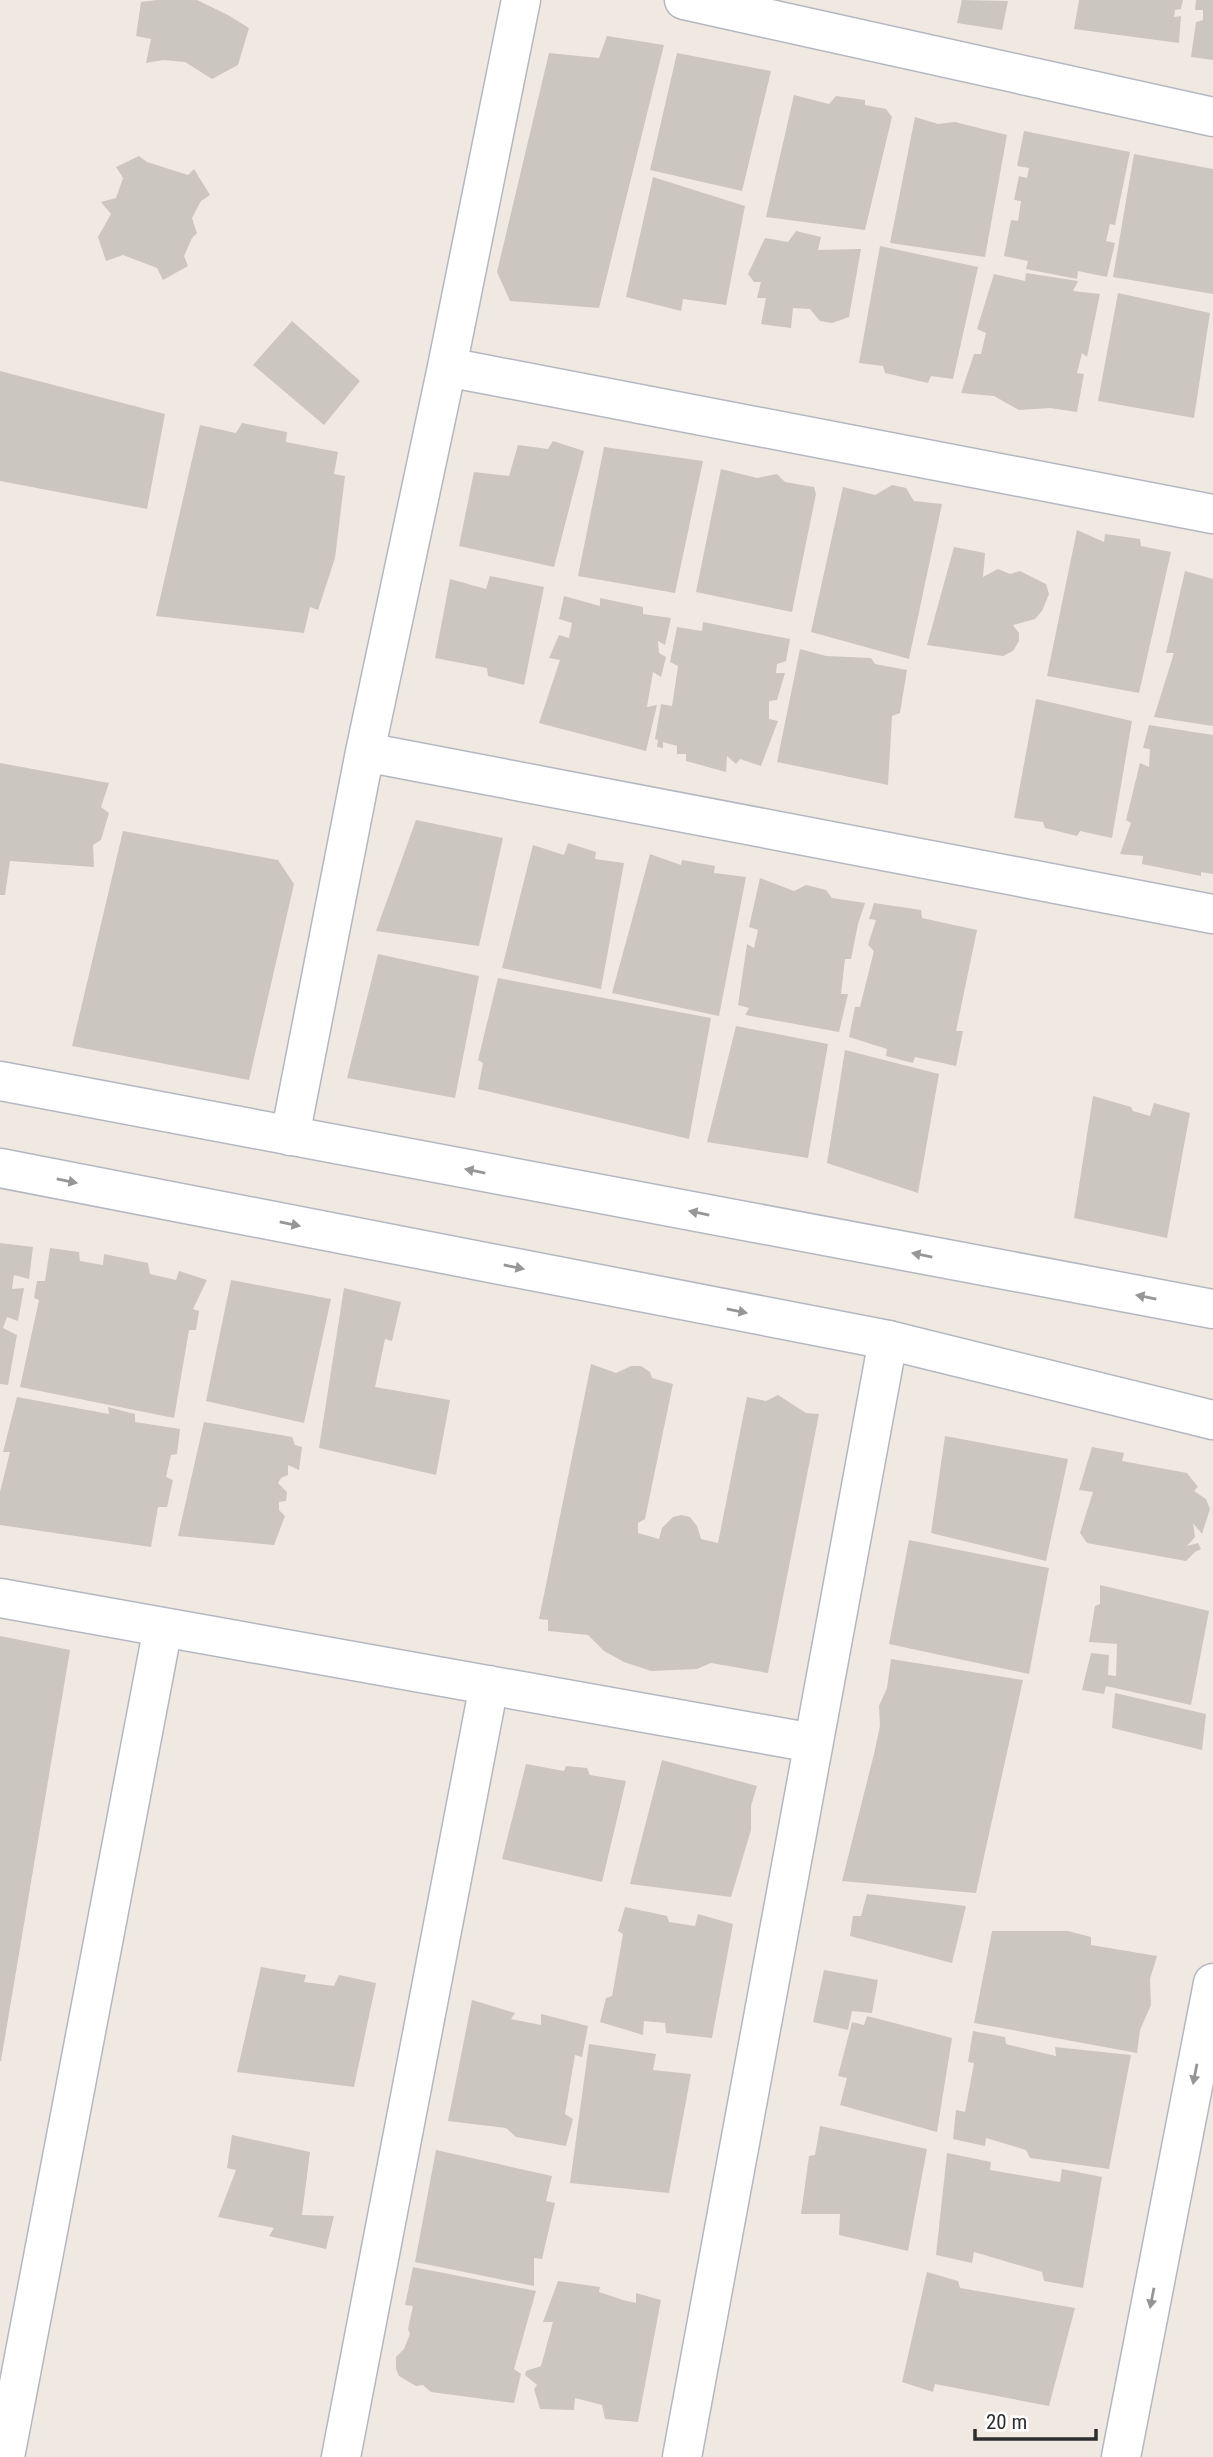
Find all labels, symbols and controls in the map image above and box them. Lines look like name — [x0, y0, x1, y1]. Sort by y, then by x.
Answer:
one-way arrow — [464, 1165, 486, 1176]
one-way arrow — [56, 1175, 78, 1186]
one-way arrow — [688, 1207, 710, 1218]
one-way arrow — [279, 1219, 301, 1230]
one-way arrow — [911, 1249, 933, 1260]
one-way arrow — [503, 1262, 525, 1273]
one-way arrow — [1135, 1291, 1157, 1302]
one-way arrow — [726, 1306, 748, 1317]
one-way arrow — [1190, 2063, 1201, 2085]
one-way arrow — [1147, 2287, 1158, 2309]
scale bar — [975, 2398, 1096, 2442]
text: 20 m — [986, 2410, 1027, 2434]

